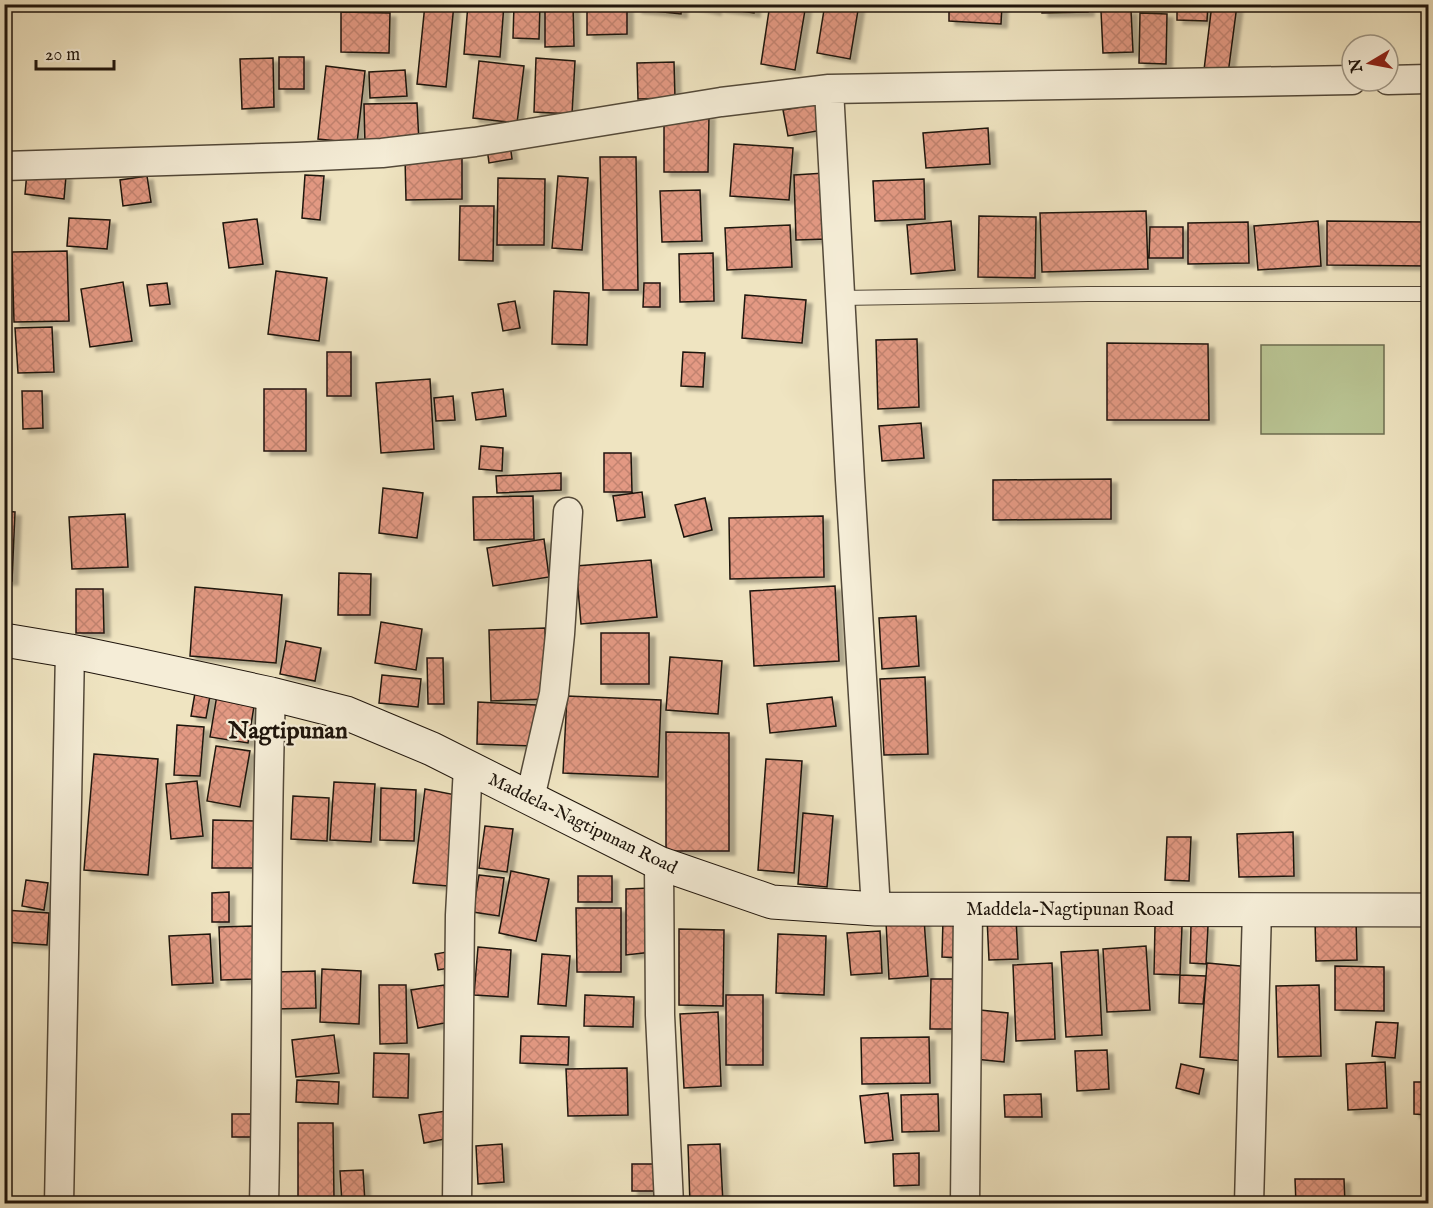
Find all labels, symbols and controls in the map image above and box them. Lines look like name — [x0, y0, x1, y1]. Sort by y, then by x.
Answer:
scale bar — [36, 33, 114, 71]
north arrow — [1340, 33, 1400, 93]
text: 20 m — [45, 44, 80, 67]
text: N — [1346, 57, 1368, 75]
district label: Nagtipunan — [227, 716, 348, 747]
street label: Maddela-Nagtipunan Road — [484, 769, 681, 880]
street label: Maddela-Nagtipunan Road — [966, 899, 1174, 922]

